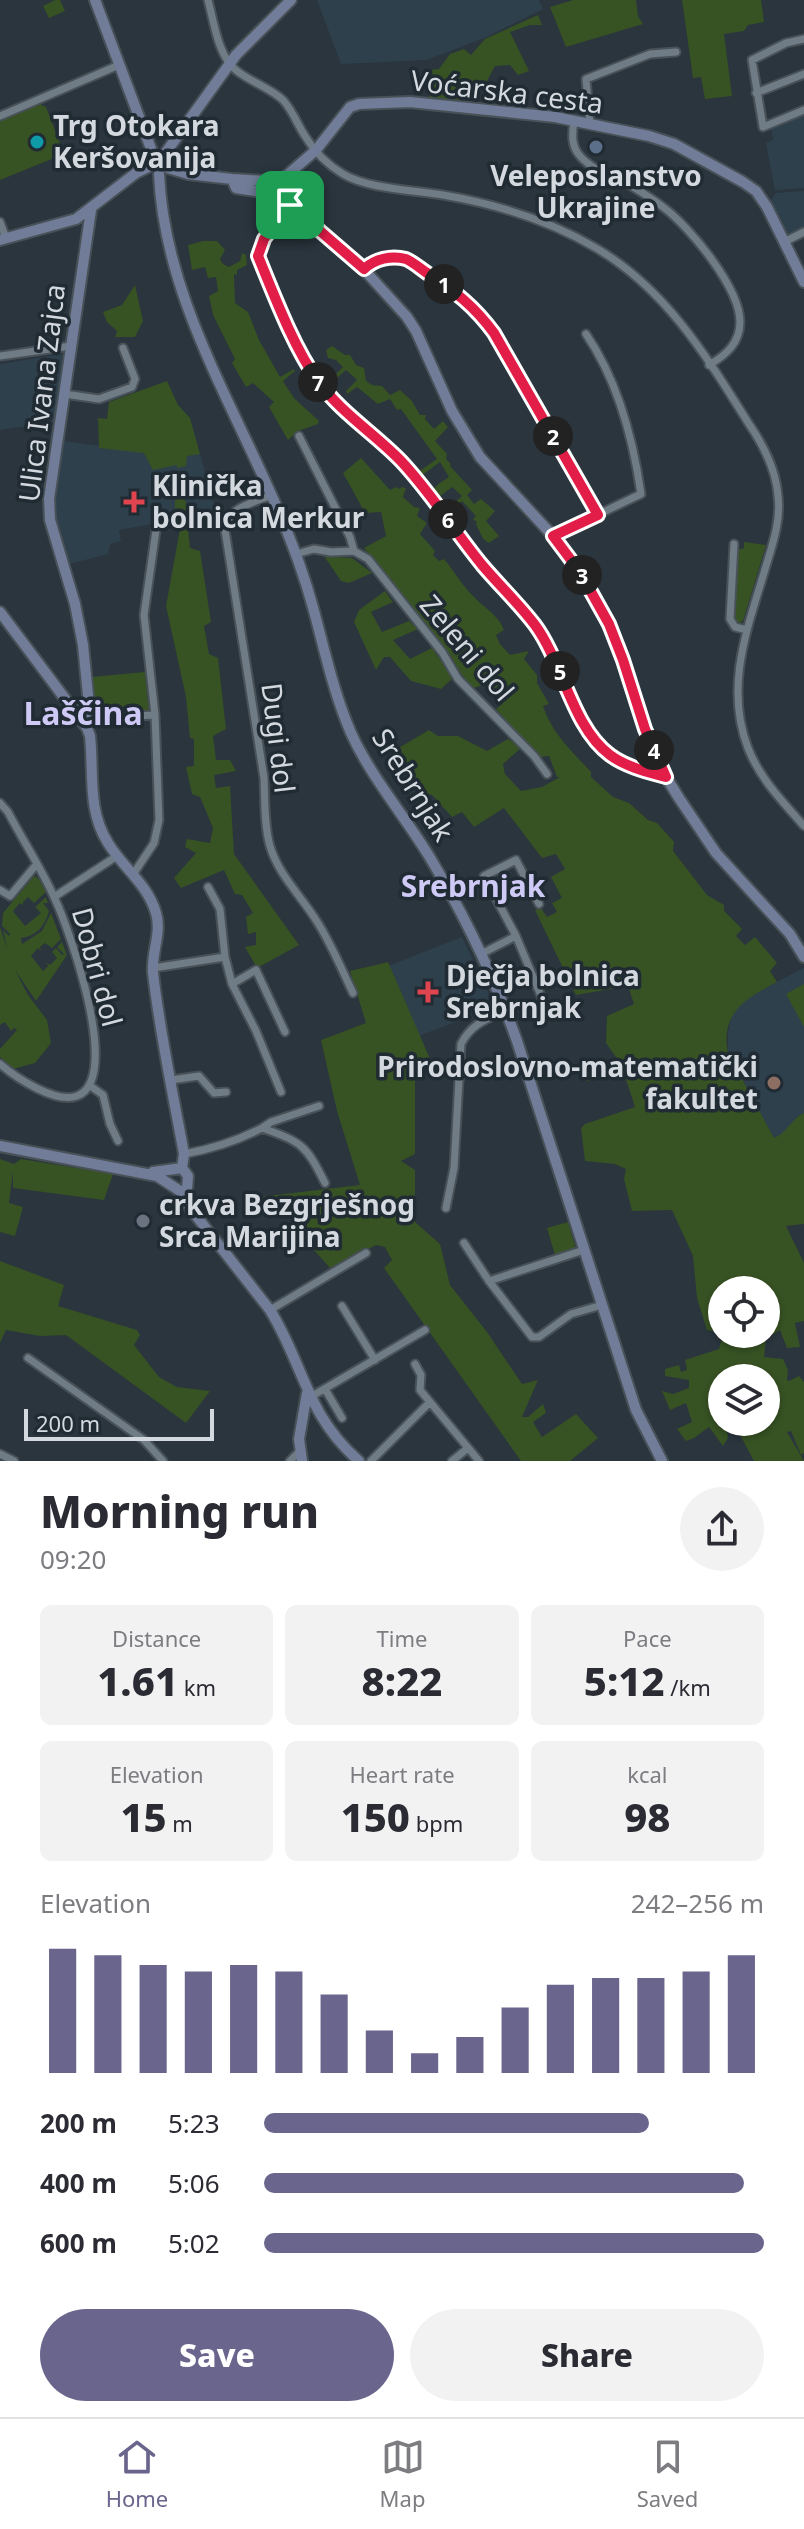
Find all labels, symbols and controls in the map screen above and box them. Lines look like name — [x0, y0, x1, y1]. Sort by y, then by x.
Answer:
street label: Voćarska cesta — [409, 60, 606, 122]
place label: Trg Otokara Keršovanija — [53, 106, 220, 176]
marker: Trg Otokara Keršovanija — [28, 133, 46, 151]
marker: Veleposlanstvo Ukrajine — [587, 138, 605, 156]
place label: Veleposlanstvo Ukrajine — [490, 156, 702, 226]
pin — [256, 171, 324, 239]
icon: arrive — [268, 183, 312, 227]
pin: 1 — [424, 264, 464, 304]
text: 1 — [438, 269, 450, 299]
street label: Ulica Ivana Zajca — [9, 282, 73, 504]
pin: 7 — [298, 362, 338, 402]
text: 7 — [312, 367, 324, 397]
pin: 2 — [533, 416, 573, 456]
text: 2 — [547, 421, 559, 451]
place label: Klinička bolnica Merkur — [152, 466, 365, 536]
marker: Klinička bolnica Merkur — [123, 491, 145, 513]
pin: 6 — [428, 499, 468, 539]
text: 6 — [442, 504, 454, 534]
pin: 3 — [562, 555, 602, 595]
text: 3 — [576, 560, 588, 590]
street label: Zeleni dol — [412, 586, 523, 709]
pin: 5 — [540, 651, 580, 691]
text: 5 — [554, 656, 566, 686]
street label: Dugi dol — [253, 681, 305, 795]
district label: Laščina — [23, 691, 143, 734]
street label: Srebrnjak — [364, 721, 463, 848]
pin: 4 — [634, 730, 674, 770]
text: 4 — [648, 735, 660, 765]
district label: Srebrnjak — [401, 865, 546, 906]
street label: Dobri dol — [64, 903, 132, 1031]
place label: Dječja bolnica Srebrnjak — [446, 956, 640, 1026]
marker: Dječja bolnica Srebrnjak — [417, 981, 439, 1003]
place label: Prirodoslovno-matematički fakultet — [377, 1047, 758, 1117]
marker: Prirodoslovno-matematički fakultet — [765, 1074, 783, 1092]
place label: crkva Bezgrješnog Srca Marijina — [159, 1185, 415, 1255]
marker: crkva Bezgrješnog Srca Marijina — [134, 1212, 152, 1230]
map controls — [708, 1276, 780, 1436]
button: locate — [708, 1276, 780, 1348]
button: layers — [708, 1364, 780, 1436]
scale bar — [24, 1405, 214, 1441]
text: 200 m — [36, 1408, 100, 1438]
text: Morning run — [40, 1481, 319, 1541]
button: share — [680, 1487, 764, 1571]
text: 09:20 — [40, 1541, 106, 1577]
text: Distance — [112, 1623, 201, 1653]
text: Time — [377, 1623, 427, 1653]
text: Pace — [623, 1623, 672, 1653]
text: 1.61 — [97, 1653, 178, 1708]
text: 8:22 — [362, 1653, 442, 1708]
text: 5:12 — [584, 1653, 665, 1708]
text: km — [178, 1672, 216, 1702]
text: /km — [665, 1672, 711, 1702]
text: Elevation — [110, 1759, 204, 1789]
text: Heart rate — [349, 1759, 455, 1789]
text: kcal — [627, 1759, 667, 1789]
text: 15 — [120, 1789, 167, 1844]
text: 150 — [341, 1789, 410, 1844]
text: 98 — [624, 1789, 670, 1844]
text: m — [167, 1808, 193, 1838]
text: bpm — [410, 1808, 463, 1838]
text: Elevation — [40, 1885, 151, 1921]
text: 242–256 m — [631, 1885, 764, 1921]
text: 200 m — [40, 2105, 117, 2141]
text: 5:23 — [168, 2105, 220, 2141]
text: 400 m — [40, 2165, 117, 2201]
text: 5:06 — [168, 2165, 220, 2201]
text: 600 m — [40, 2225, 117, 2261]
text: 5:02 — [168, 2225, 220, 2261]
button: Save — [40, 2309, 394, 2401]
button: Share — [410, 2309, 764, 2401]
tab: Home — [106, 2435, 168, 2513]
tab: Map — [380, 2435, 425, 2513]
tab: Saved — [637, 2435, 698, 2513]

